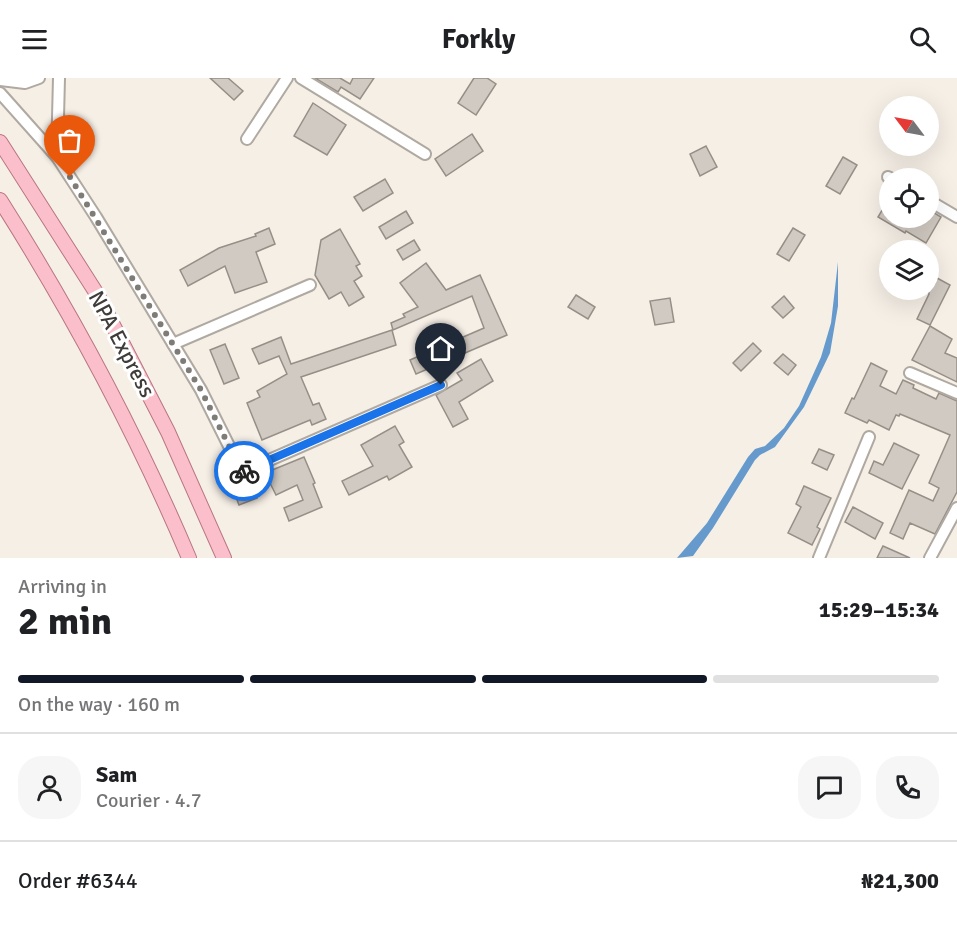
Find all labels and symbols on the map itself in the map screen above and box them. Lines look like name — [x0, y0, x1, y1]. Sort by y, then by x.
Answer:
north arrow — [879, 96, 939, 156]
pin — [44, 115, 95, 177]
street label: NPA Express — [83, 286, 161, 402]
pin — [415, 323, 466, 385]
courier — [214, 441, 274, 501]

